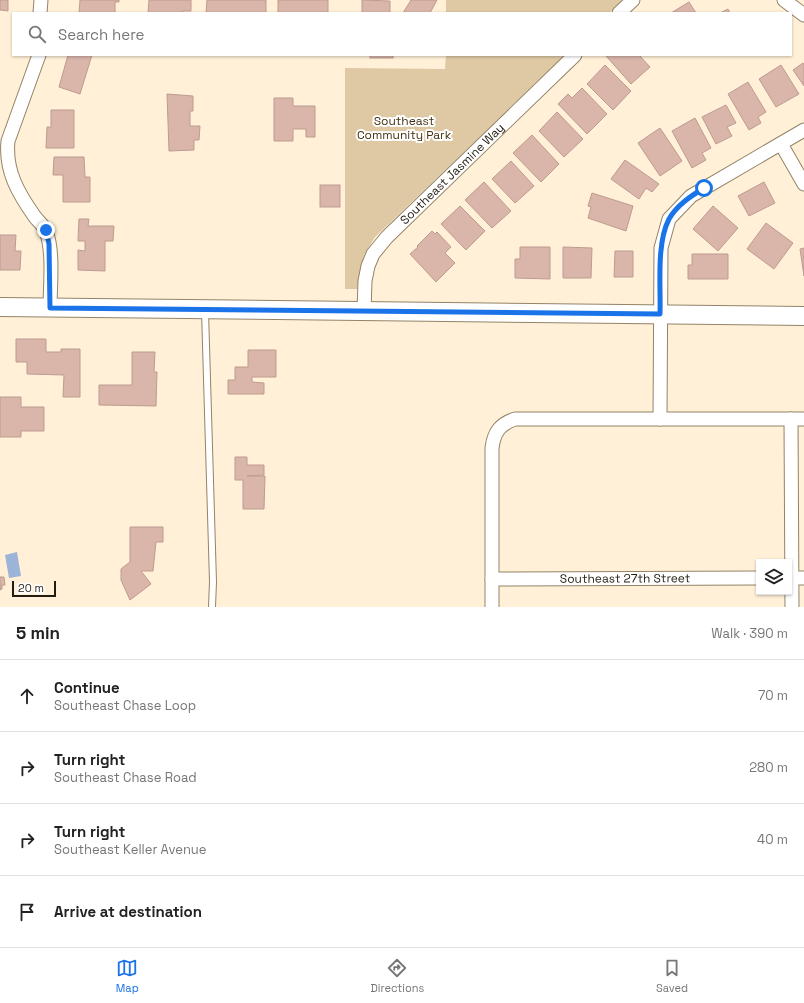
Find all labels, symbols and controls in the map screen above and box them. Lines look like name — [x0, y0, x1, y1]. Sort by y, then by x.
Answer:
search box — [12, 12, 792, 56]
icon: search — [26, 23, 48, 45]
text: Search here — [58, 25, 144, 44]
park label: Southeast Community Park — [357, 113, 452, 143]
street label: Southeast Jasmine Way — [397, 120, 508, 228]
route start — [695, 179, 713, 197]
route end — [37, 221, 55, 239]
map controls — [756, 559, 792, 595]
button: layers — [756, 559, 792, 595]
street label: Southeast 27th Street — [560, 570, 690, 587]
scale bar — [12, 579, 56, 598]
text: 20 m — [18, 581, 44, 595]
text: 5 min — [16, 622, 60, 644]
text: Walk · 390 m — [711, 625, 788, 642]
text: Continue — [54, 678, 120, 697]
icon: ahead — [16, 685, 38, 707]
text: 70 m — [758, 687, 788, 704]
text: Southeast Chase Loop — [54, 697, 196, 714]
text: Turn right — [54, 750, 125, 769]
icon: right — [16, 757, 38, 779]
text: 280 m — [749, 759, 788, 776]
text: Southeast Chase Road — [54, 769, 197, 786]
text: Turn right — [54, 822, 125, 841]
icon: right — [16, 829, 38, 851]
text: 40 m — [757, 831, 788, 848]
text: Southeast Keller Avenue — [54, 841, 206, 858]
icon: arrive — [16, 901, 38, 923]
text: Arrive at destination — [54, 902, 202, 921]
tab: Map — [116, 957, 139, 995]
tab: Directions — [370, 957, 424, 995]
tab: Saved — [656, 957, 688, 995]

